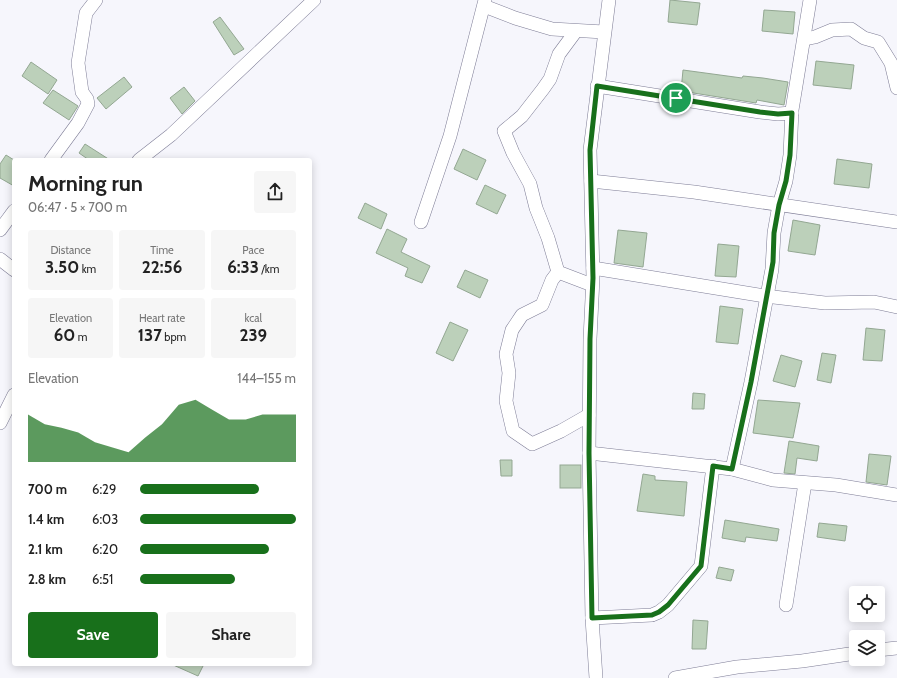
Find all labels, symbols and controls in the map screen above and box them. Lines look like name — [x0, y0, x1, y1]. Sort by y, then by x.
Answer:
pin — [659, 81, 693, 115]
icon: arrive — [665, 87, 687, 109]
text: Morning run — [28, 170, 143, 197]
button: share — [254, 171, 296, 213]
text: 06:47 · 5 × 700 m — [28, 199, 127, 215]
text: Distance — [50, 243, 91, 257]
text: Time — [150, 243, 174, 257]
text: Pace — [242, 243, 264, 257]
text: 3.50 — [45, 257, 79, 277]
text: 22:56 — [142, 257, 182, 277]
text: 6:33 — [227, 257, 259, 277]
text: km — [79, 262, 96, 276]
text: /km — [259, 262, 279, 276]
text: Elevation — [49, 311, 92, 325]
text: Heart rate — [139, 311, 185, 325]
text: kcal — [245, 311, 262, 325]
text: 60 — [54, 325, 75, 345]
text: 137 — [138, 325, 162, 345]
text: 239 — [239, 325, 267, 345]
text: m — [75, 330, 88, 344]
text: bpm — [162, 330, 186, 344]
text: Elevation — [28, 370, 79, 386]
text: 144–155 m — [237, 370, 296, 386]
text: 700 m — [28, 481, 67, 497]
text: 6:29 — [92, 481, 116, 497]
text: 1.4 km — [28, 511, 64, 527]
text: 6:03 — [92, 511, 118, 527]
text: 2.1 km — [28, 541, 63, 557]
text: 6:20 — [92, 541, 118, 557]
text: 2.8 km — [28, 571, 66, 587]
text: 6:51 — [92, 571, 113, 587]
map controls — [849, 586, 885, 666]
button: locate — [849, 586, 885, 622]
button: Save — [28, 612, 158, 658]
button: Share — [166, 612, 296, 658]
button: layers — [849, 630, 885, 666]

